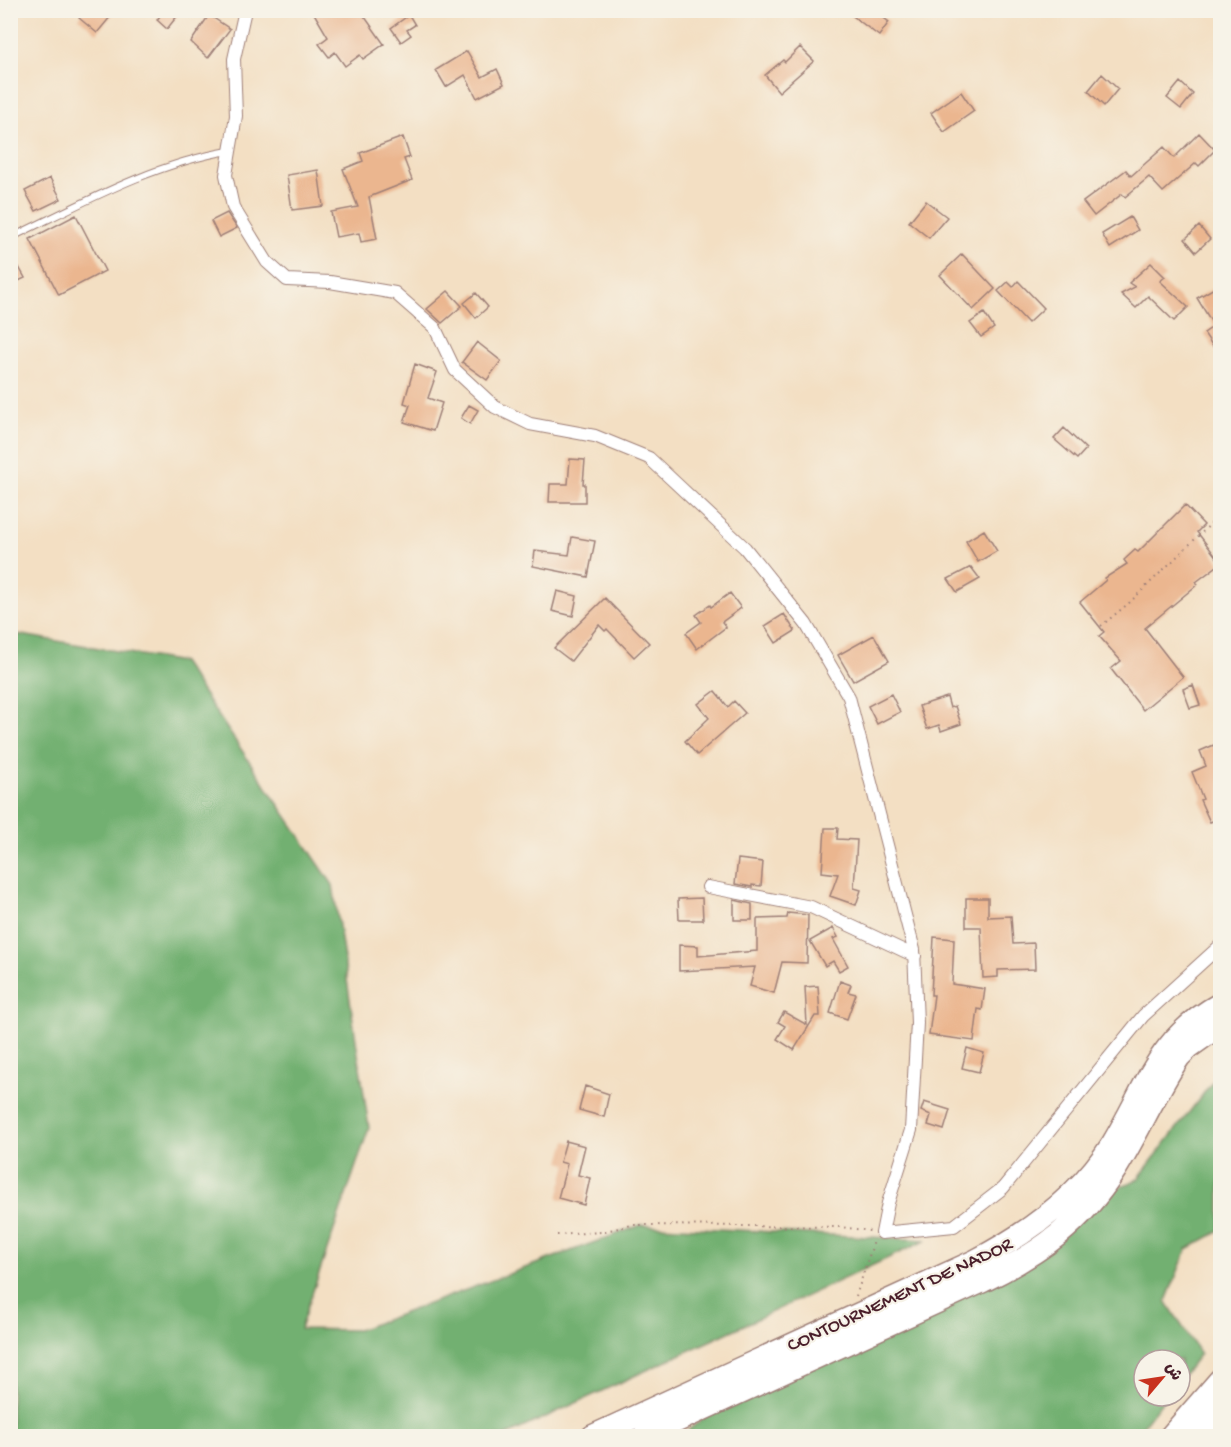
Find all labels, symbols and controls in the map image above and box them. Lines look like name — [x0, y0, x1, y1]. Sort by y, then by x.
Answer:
street label: CONTOURNEMENT DE NADOR — [784, 1233, 1018, 1359]
north arrow — [1132, 1348, 1192, 1408]
text: ش — [1159, 1360, 1185, 1385]

